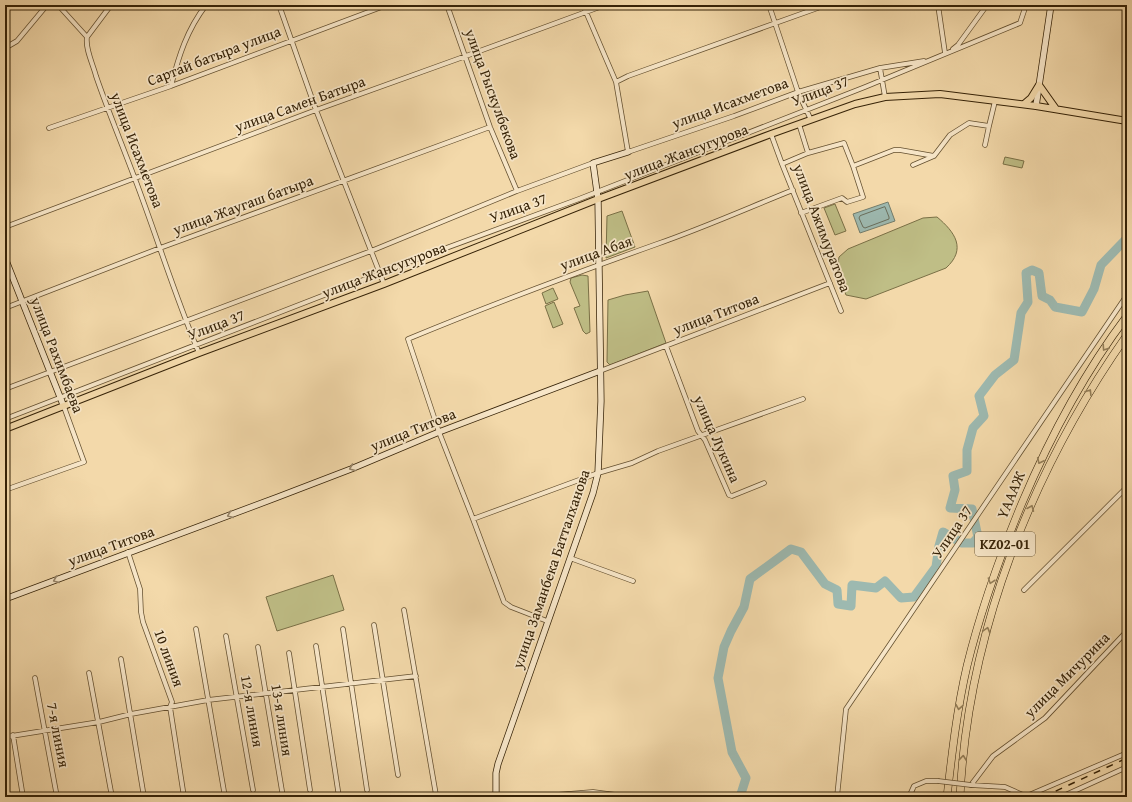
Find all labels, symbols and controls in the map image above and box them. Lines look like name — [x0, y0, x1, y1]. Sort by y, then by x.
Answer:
street label: Сартай батыра улица — [144, 20, 284, 91]
street label: улица Рыскулбекова — [460, 25, 527, 163]
street label: улица Самен Батыра — [231, 70, 369, 137]
street label: Улица 37 — [788, 70, 851, 111]
street label: улица Исахметова — [668, 71, 792, 134]
street label: улица Исахметова — [105, 88, 170, 212]
street label: улица Жансугурова — [620, 118, 752, 185]
street label: улица Ажимуратова — [788, 160, 857, 296]
street label: улица Жаугаш батыра — [169, 169, 317, 240]
street label: Улица 37 — [486, 187, 549, 228]
street label: улица Абая — [556, 230, 635, 276]
street label: улица Жансугурова — [318, 236, 450, 303]
street label: улица Титова — [669, 287, 763, 340]
street label: улица Рахимбаева — [25, 293, 90, 417]
street label: Улица 37 — [184, 304, 247, 345]
one-way arrow — [1102, 344, 1110, 351]
one-way arrow — [1084, 389, 1092, 396]
street label: улица Лукина — [688, 391, 746, 487]
street label: улица Титова — [366, 403, 459, 457]
one-way arrow — [1037, 456, 1045, 464]
one-way arrow — [348, 464, 355, 472]
street label: улица Заманбека Батталханова — [506, 466, 595, 672]
street label: ҮАААЖ — [991, 467, 1030, 522]
street label: Улица 37 — [926, 501, 977, 562]
one-way arrow — [1026, 505, 1034, 512]
one-way arrow — [227, 510, 234, 519]
street label: улица Титова — [64, 520, 158, 571]
road number: KZ02-01 — [975, 532, 1035, 556]
one-way arrow — [52, 575, 59, 583]
one-way arrow — [987, 577, 996, 584]
street label: 10 линия — [149, 626, 190, 690]
one-way arrow — [982, 627, 990, 634]
street label: улица Мичурина — [1019, 627, 1115, 723]
street label: 12-я линия — [236, 673, 269, 749]
street label: 13-я линия — [266, 682, 299, 758]
street label: 7-я линия — [42, 701, 75, 770]
one-way arrow — [955, 704, 964, 710]
one-way arrow — [958, 755, 967, 761]

